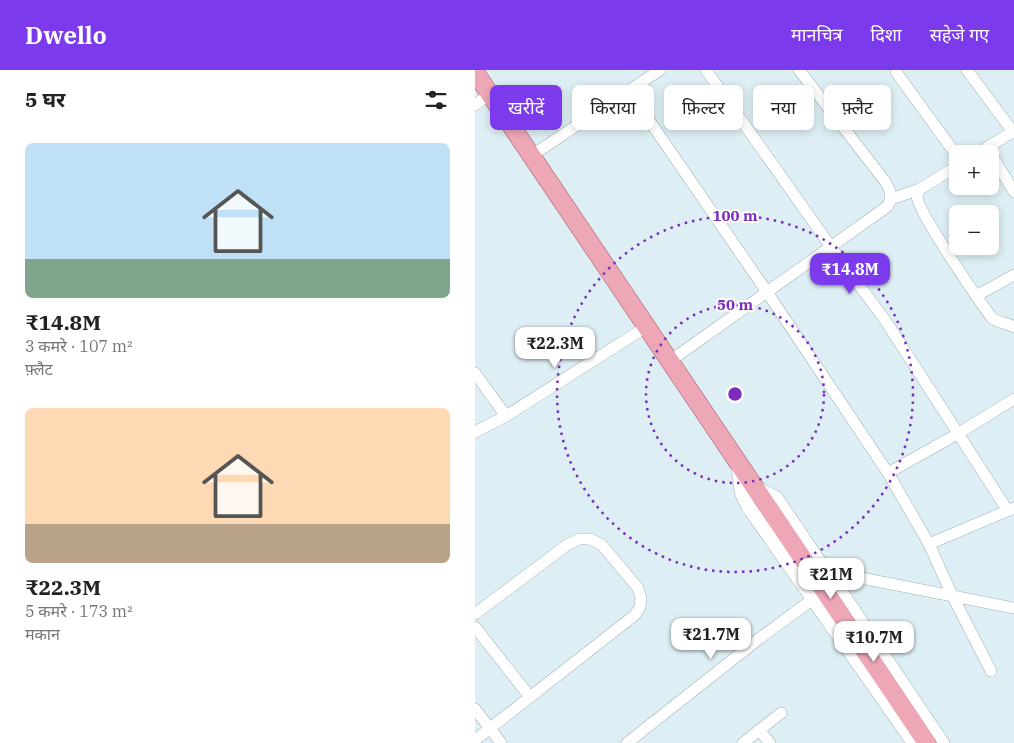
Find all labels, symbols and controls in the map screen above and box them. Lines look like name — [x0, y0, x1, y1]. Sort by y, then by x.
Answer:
text: Dwello — [25, 19, 107, 51]
text: मानचित्र — [791, 23, 843, 46]
text: दिशा — [871, 23, 902, 46]
text: सहेजे गए — [930, 23, 989, 46]
text: 5 घर — [25, 85, 65, 113]
chip: खरीदें — [490, 85, 562, 130]
chip: किराया — [572, 85, 654, 130]
chip: फ़िल्टर — [664, 85, 743, 130]
chip: नया — [753, 85, 814, 130]
chip: फ़्लैट — [824, 85, 891, 130]
icon: filters — [422, 86, 450, 114]
map controls — [949, 145, 999, 255]
button: + — [949, 145, 999, 195]
icon: home — [193, 176, 283, 266]
button: − — [949, 205, 999, 255]
text: 100 m — [712, 206, 758, 225]
pin: ₹14.8M — [809, 252, 891, 295]
text: ₹14.8M — [821, 259, 879, 279]
text: 50 m — [717, 295, 753, 314]
text: ₹14.8M — [25, 308, 101, 336]
pin: ₹22.3M — [514, 326, 596, 369]
text: ₹22.3M — [526, 333, 584, 353]
text: 3 कमरे · 107 m² — [25, 336, 133, 356]
text: फ़्लैट — [25, 359, 53, 379]
centre of rings — [726, 385, 744, 403]
icon: home — [193, 441, 283, 531]
pin: ₹21M — [801, 558, 861, 600]
text: ₹21M — [809, 564, 853, 584]
text: ₹22.3M — [25, 573, 101, 601]
text: 5 कमरे · 173 m² — [25, 601, 133, 621]
pin: ₹21.7M — [670, 618, 752, 660]
pin: ₹10.7M — [833, 620, 915, 663]
text: मकान — [25, 624, 60, 644]
text: ₹21.7M — [682, 624, 740, 644]
text: ₹10.7M — [845, 627, 903, 647]

